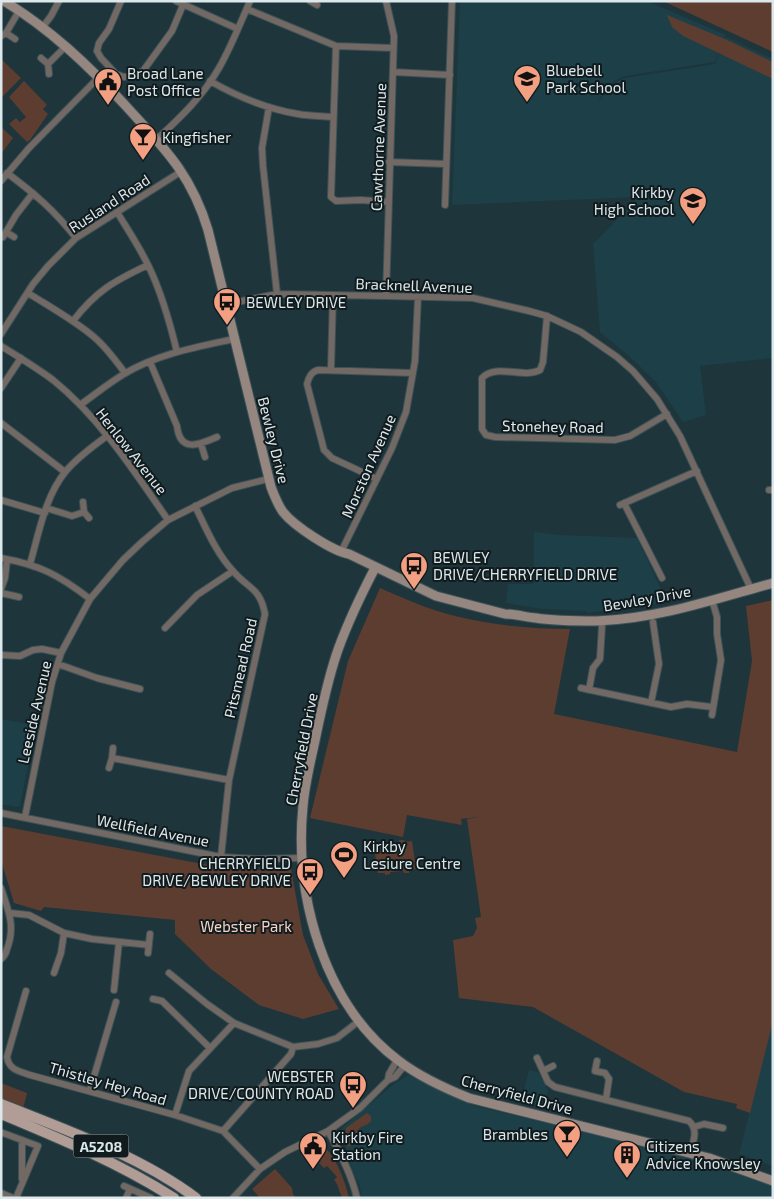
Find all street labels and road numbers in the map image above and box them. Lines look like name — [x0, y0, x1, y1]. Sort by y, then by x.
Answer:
street label: Cawthorne Avenue — [367, 83, 389, 211]
street label: Rusland Road — [65, 170, 153, 236]
street label: Bracknell Avenue — [355, 274, 473, 296]
street label: Bewley Drive — [255, 395, 293, 485]
street label: Henlow Avenue — [93, 404, 171, 498]
street label: Morston Avenue — [337, 411, 399, 521]
street label: Stonehey Road — [502, 416, 604, 436]
street label: Bewley Drive — [602, 581, 692, 615]
street label: Pitsmead Road — [220, 616, 260, 720]
street label: Leeside Avenue — [13, 659, 55, 765]
street label: Cherryfield Drive — [281, 691, 321, 807]
street label: Wellfield Avenue — [95, 810, 211, 850]
street label: Thistley Hey Road — [47, 1058, 169, 1108]
street label: Cherryfield Drive — [459, 1070, 575, 1118]
road number: A5208 — [74, 1134, 128, 1158]

